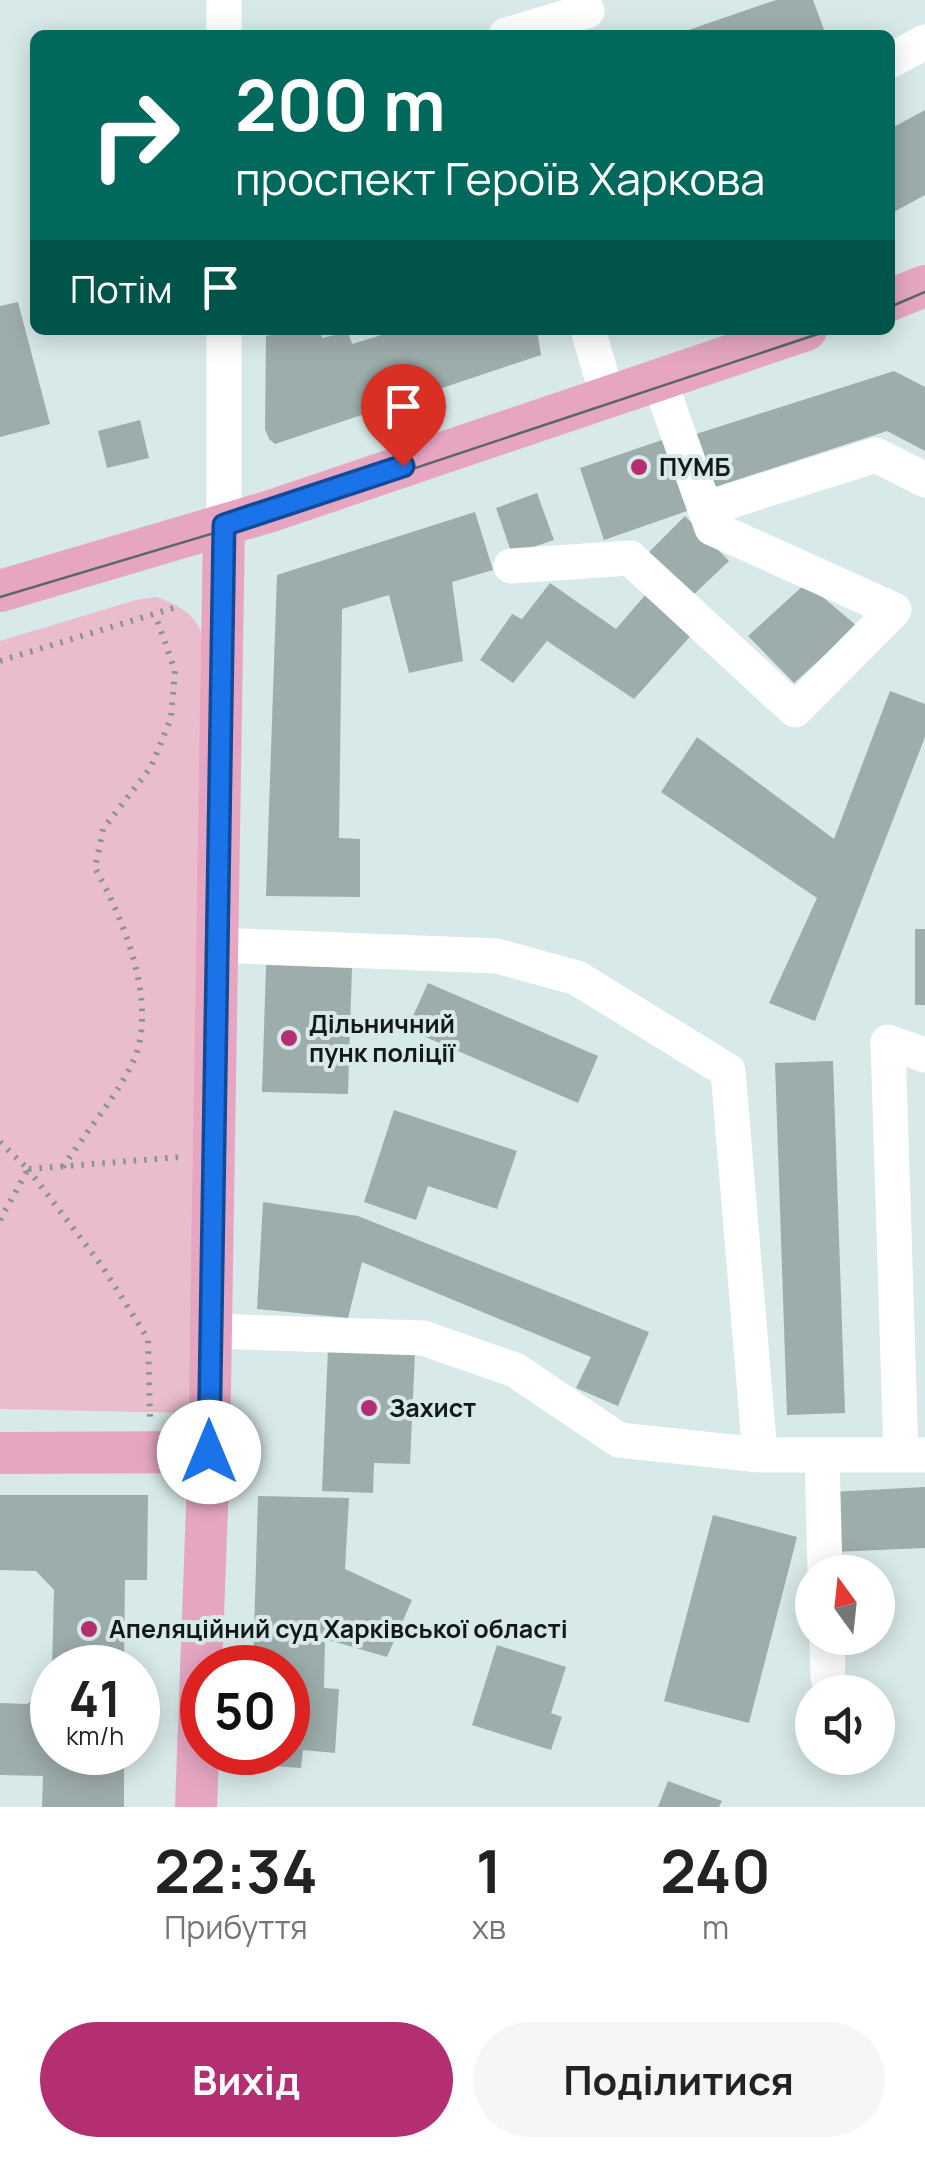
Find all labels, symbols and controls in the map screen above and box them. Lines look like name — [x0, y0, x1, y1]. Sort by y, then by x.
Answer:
text: 200 m — [235, 56, 446, 152]
icon: right — [70, 70, 200, 200]
text: проспект Героїв Харкова — [235, 147, 765, 209]
icon: arrive — [193, 260, 248, 315]
text: Потім — [70, 262, 173, 314]
pin — [361, 364, 446, 467]
icon: arrive — [376, 379, 431, 434]
place label: ПУМБ — [659, 449, 730, 484]
marker: ПУМБ — [628, 456, 650, 478]
place label: Дільничний пунк поліції — [309, 1006, 456, 1070]
marker: Дільничний пунк поліції — [278, 1027, 300, 1049]
place label: Захист — [389, 1390, 476, 1425]
marker: Захист — [358, 1397, 380, 1419]
position arrow — [157, 1400, 261, 1504]
north arrow — [795, 1555, 895, 1655]
map controls — [795, 1555, 895, 1775]
place label: Апеляційний суд Харківської області — [109, 1611, 568, 1646]
marker: Апеляційний суд Харківської області — [78, 1618, 100, 1640]
speed limit sign: 50 — [180, 1645, 310, 1775]
text: 41 — [69, 1664, 121, 1732]
button: sound — [795, 1675, 895, 1775]
text: km/h — [66, 1718, 124, 1753]
text: 22:34 — [154, 1829, 318, 1911]
text: 1 — [476, 1829, 502, 1911]
text: 240 — [660, 1829, 771, 1911]
text: Прибуття — [164, 1905, 308, 1949]
text: хв — [472, 1905, 506, 1949]
text: m — [702, 1905, 729, 1949]
button: Вихід — [40, 2022, 453, 2137]
button: Поділитися — [473, 2022, 885, 2137]

